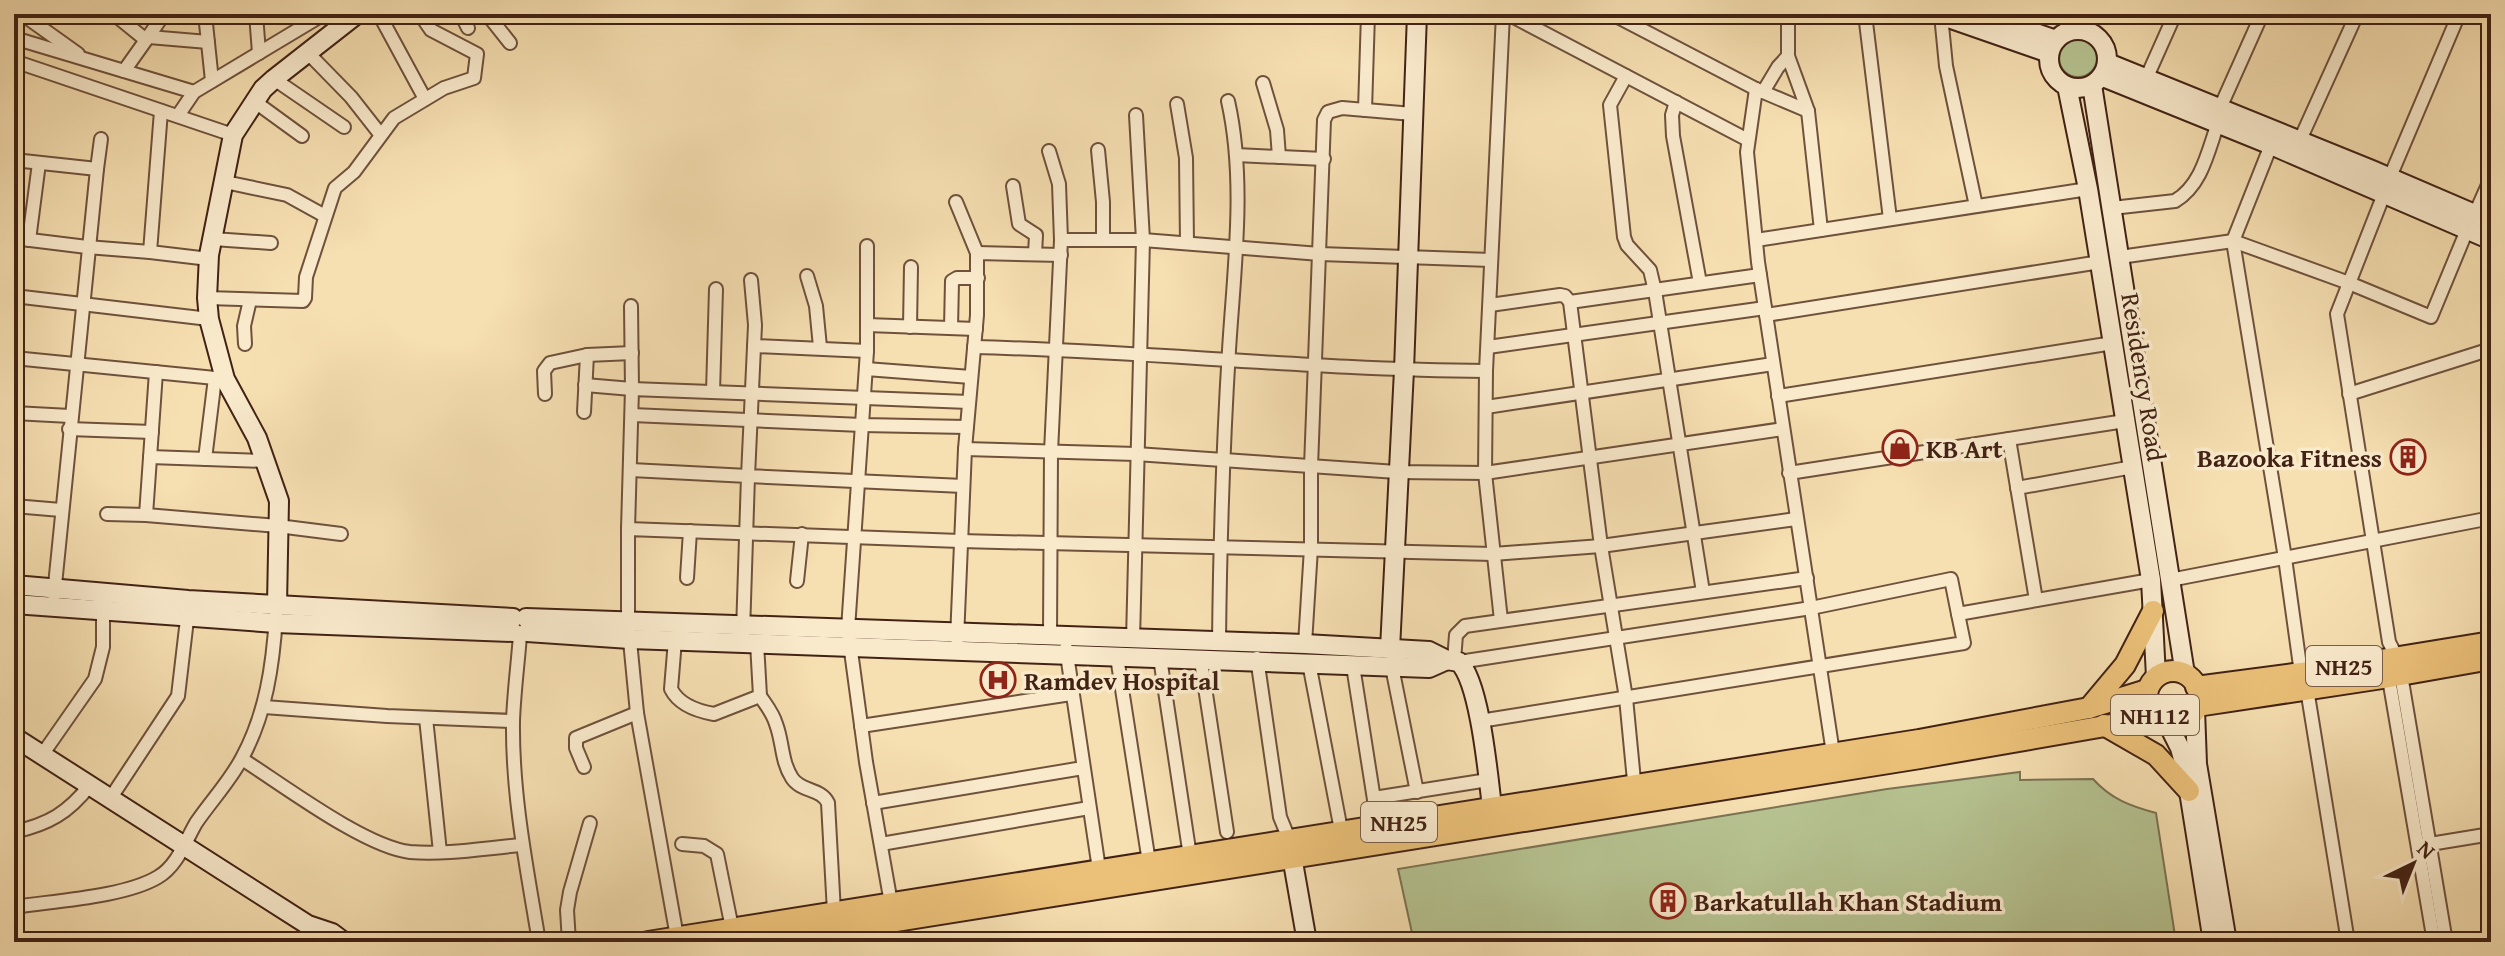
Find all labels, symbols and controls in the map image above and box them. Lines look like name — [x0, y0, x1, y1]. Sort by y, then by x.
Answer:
street label: Residency Road — [2111, 290, 2177, 464]
shop icon: KB Art — [1881, 429, 1919, 467]
place label: KB Art — [1926, 429, 2003, 468]
place label: Bazooka Fitness — [2197, 438, 2382, 477]
building icon: Bazooka Fitness — [2389, 438, 2427, 476]
road number: NH25 — [2306, 646, 2382, 686]
hospital icon: Ramdev Hospital — [979, 661, 1017, 699]
place label: Ramdev Hospital — [1024, 661, 1220, 700]
road number: NH112 — [2111, 695, 2199, 735]
road number: NH25 — [1361, 802, 1437, 842]
north arrow — [2373, 824, 2453, 904]
text: N — [2410, 833, 2443, 866]
building icon: Barkatullah Khan Stadium — [1649, 882, 1687, 920]
place label: Barkatullah Khan Stadium — [1694, 882, 2003, 921]

